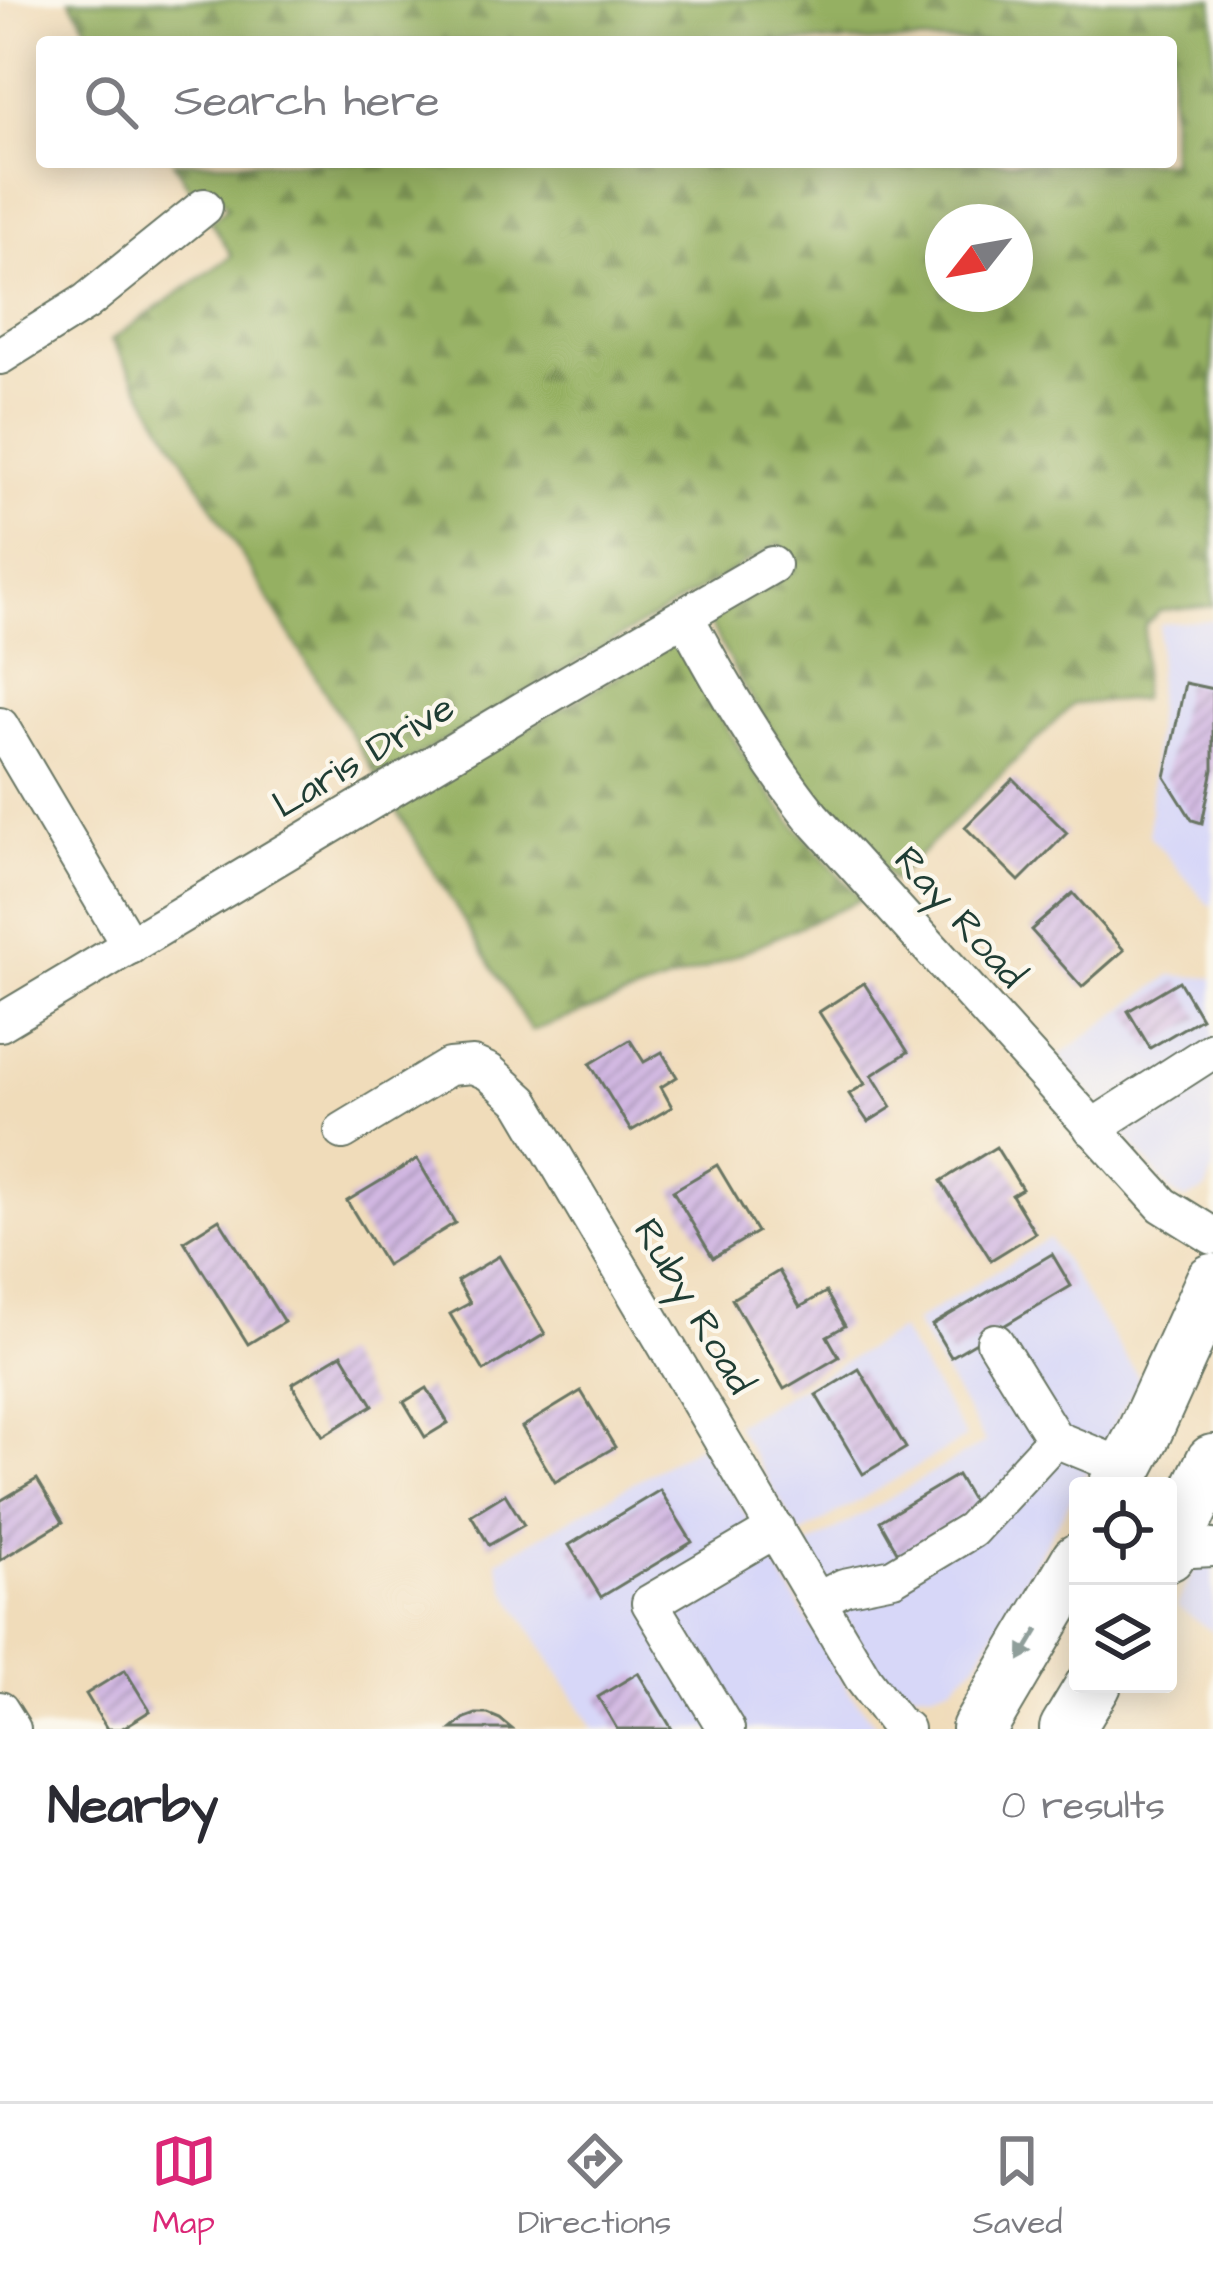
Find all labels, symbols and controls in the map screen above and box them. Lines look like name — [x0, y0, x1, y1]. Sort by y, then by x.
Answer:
search box — [36, 36, 1177, 168]
icon: search — [78, 69, 144, 135]
text: Search here — [174, 71, 440, 133]
north arrow — [925, 204, 1033, 312]
street label: Laris Drive — [263, 681, 465, 833]
street label: Ray Road — [880, 835, 1037, 1001]
street label: Ruby Road — [618, 1209, 767, 1405]
map controls — [1069, 1477, 1177, 1693]
button: locate — [1069, 1477, 1177, 1585]
button: layers — [1069, 1585, 1177, 1693]
one-way arrow — [1019, 1628, 1040, 1662]
text: Nearby — [48, 1772, 218, 1843]
text: 0 results — [1001, 1780, 1165, 1834]
tab: Map — [151, 2128, 217, 2246]
tab: Directions — [518, 2128, 671, 2246]
tab: Saved — [972, 2128, 1062, 2246]

